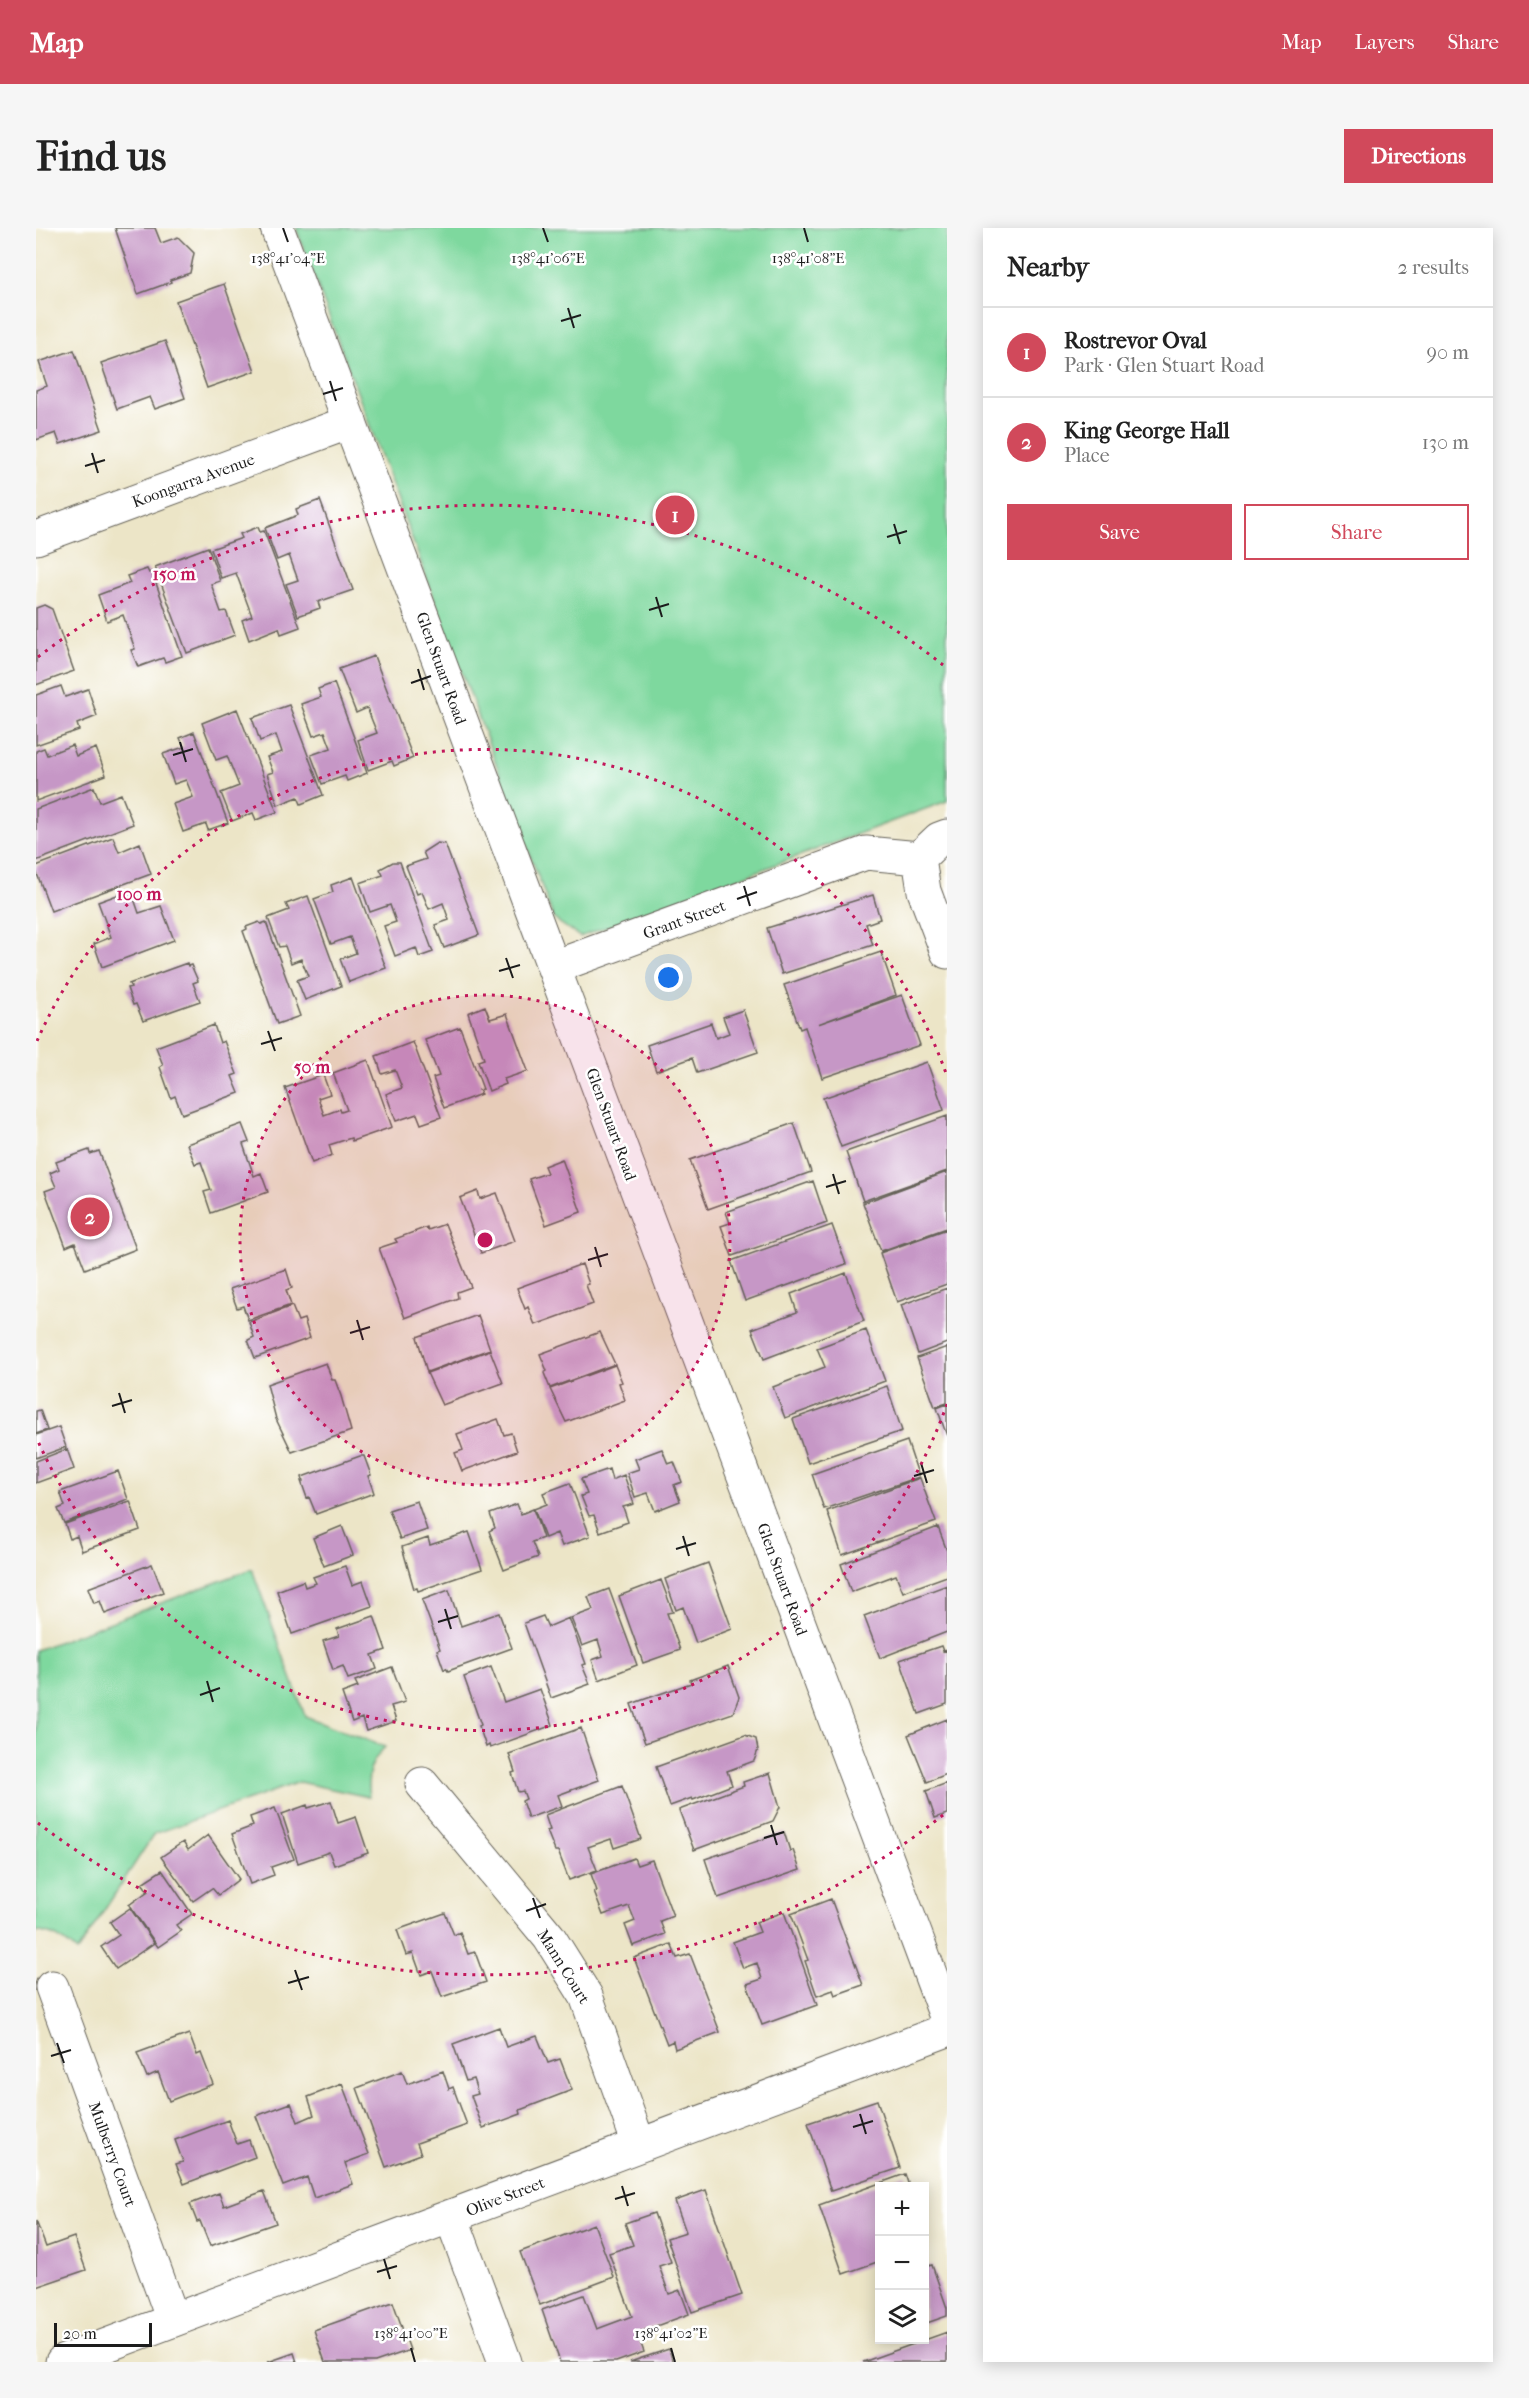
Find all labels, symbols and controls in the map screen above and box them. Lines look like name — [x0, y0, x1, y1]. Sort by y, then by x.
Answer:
text: Map — [30, 26, 84, 59]
text: Map — [1281, 30, 1322, 54]
text: Layers — [1355, 30, 1414, 54]
text: Share — [1447, 30, 1499, 54]
button: Directions — [1344, 129, 1493, 183]
text: Find us — [36, 132, 166, 181]
text: 138°41'04"E — [251, 249, 325, 267]
text: 138°41'06"E — [511, 249, 585, 267]
text: 138°41'08"E — [772, 249, 844, 267]
text: Nearby — [1007, 252, 1089, 283]
text: 2 results — [1398, 256, 1469, 279]
text: Rostrevor Oval — [1064, 328, 1207, 354]
text: 1 — [1023, 341, 1030, 364]
text: 90 m — [1427, 341, 1469, 364]
text: Park · Glen Stuart Road — [1064, 354, 1264, 377]
text: King George Hall — [1064, 418, 1230, 444]
text: 2 — [1021, 431, 1032, 454]
text: 130 m — [1422, 431, 1469, 454]
text: Place — [1064, 444, 1110, 467]
street label: Koongarra Avenue — [129, 449, 257, 511]
pin: 1 — [656, 492, 694, 538]
button: Save — [1007, 504, 1232, 560]
button: Share — [1244, 504, 1469, 560]
text: 150 m — [153, 564, 196, 585]
street label: Glen Stuart Road — [412, 609, 471, 727]
text: 100 m — [116, 884, 163, 905]
street label: Grant Street — [640, 896, 728, 943]
your location — [654, 963, 683, 992]
text: 50 m — [294, 1057, 331, 1078]
street label: Glen Stuart Road — [582, 1065, 641, 1183]
pin: 2 — [70, 1194, 110, 1240]
centre of rings — [475, 1230, 495, 1250]
street label: Glen Stuart Road — [753, 1520, 812, 1638]
street label: Mann Court — [533, 1925, 594, 2007]
street label: Mulberry Court — [85, 2099, 140, 2209]
street label: Olive Street — [463, 2173, 548, 2220]
map controls — [875, 2182, 929, 2344]
button: + — [875, 2182, 929, 2236]
button: − — [875, 2236, 929, 2290]
button: layers — [875, 2290, 929, 2344]
scale bar — [54, 2320, 152, 2348]
text: 20 m — [63, 2324, 97, 2343]
text: 138°41'00"E — [374, 2324, 448, 2342]
text: 138°41'02"E — [635, 2324, 707, 2342]

